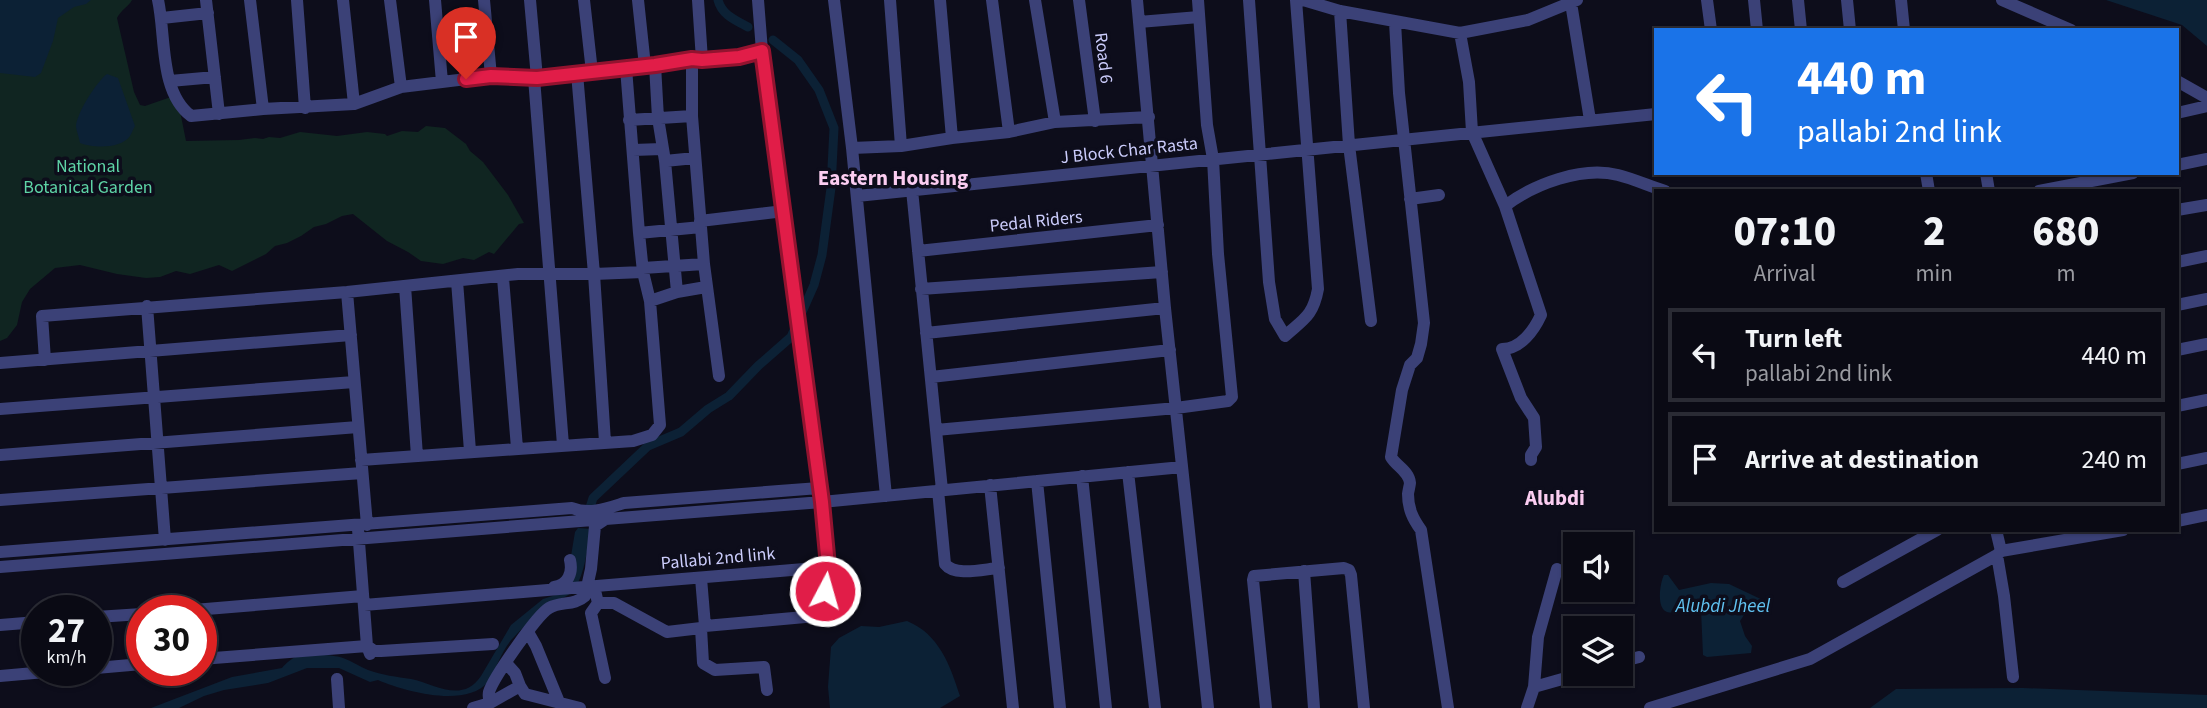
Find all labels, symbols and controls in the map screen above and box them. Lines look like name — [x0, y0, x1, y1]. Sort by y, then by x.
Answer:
pin — [436, 7, 496, 79]
icon: arrive — [447, 18, 485, 56]
street label: Road 6 — [1088, 31, 1119, 85]
text: 440 m — [1797, 44, 1926, 114]
icon: left — [1682, 56, 1773, 147]
text: pallabi 2nd link — [1797, 109, 2002, 155]
street label: J Block Char Rasta — [1059, 131, 1199, 170]
park label: National Botanical Garden — [23, 154, 153, 200]
district label: Eastern Housing — [818, 163, 968, 193]
text: 07:10 — [1733, 202, 1836, 262]
text: 2 — [1923, 202, 1945, 262]
text: 680 — [2032, 202, 2100, 262]
street label: Pedal Riders — [988, 204, 1084, 239]
text: Arrival — [1754, 257, 1816, 290]
text: min — [1916, 257, 1953, 290]
text: m — [2056, 257, 2075, 290]
text: Turn left — [1745, 320, 1842, 357]
icon: left — [1686, 336, 1724, 374]
text: 440 m — [2081, 337, 2147, 374]
text: pallabi 2nd link — [1745, 357, 1892, 390]
icon: arrive — [1686, 440, 1724, 478]
text: Arrive at destination — [1745, 441, 1979, 478]
text: 240 m — [2081, 441, 2147, 478]
district label: Alubdi — [1524, 483, 1585, 513]
map controls — [1563, 532, 1633, 686]
button: sound — [1563, 532, 1633, 602]
street label: Pallabi 2nd link — [660, 541, 776, 576]
position arrow — [788, 554, 862, 628]
water label: Alubdi Jheel — [1675, 593, 1771, 620]
speed limit sign: 30 — [126, 595, 217, 686]
text: 27 — [48, 606, 85, 656]
button: layers — [1563, 616, 1633, 686]
text: km/h — [47, 645, 86, 670]

